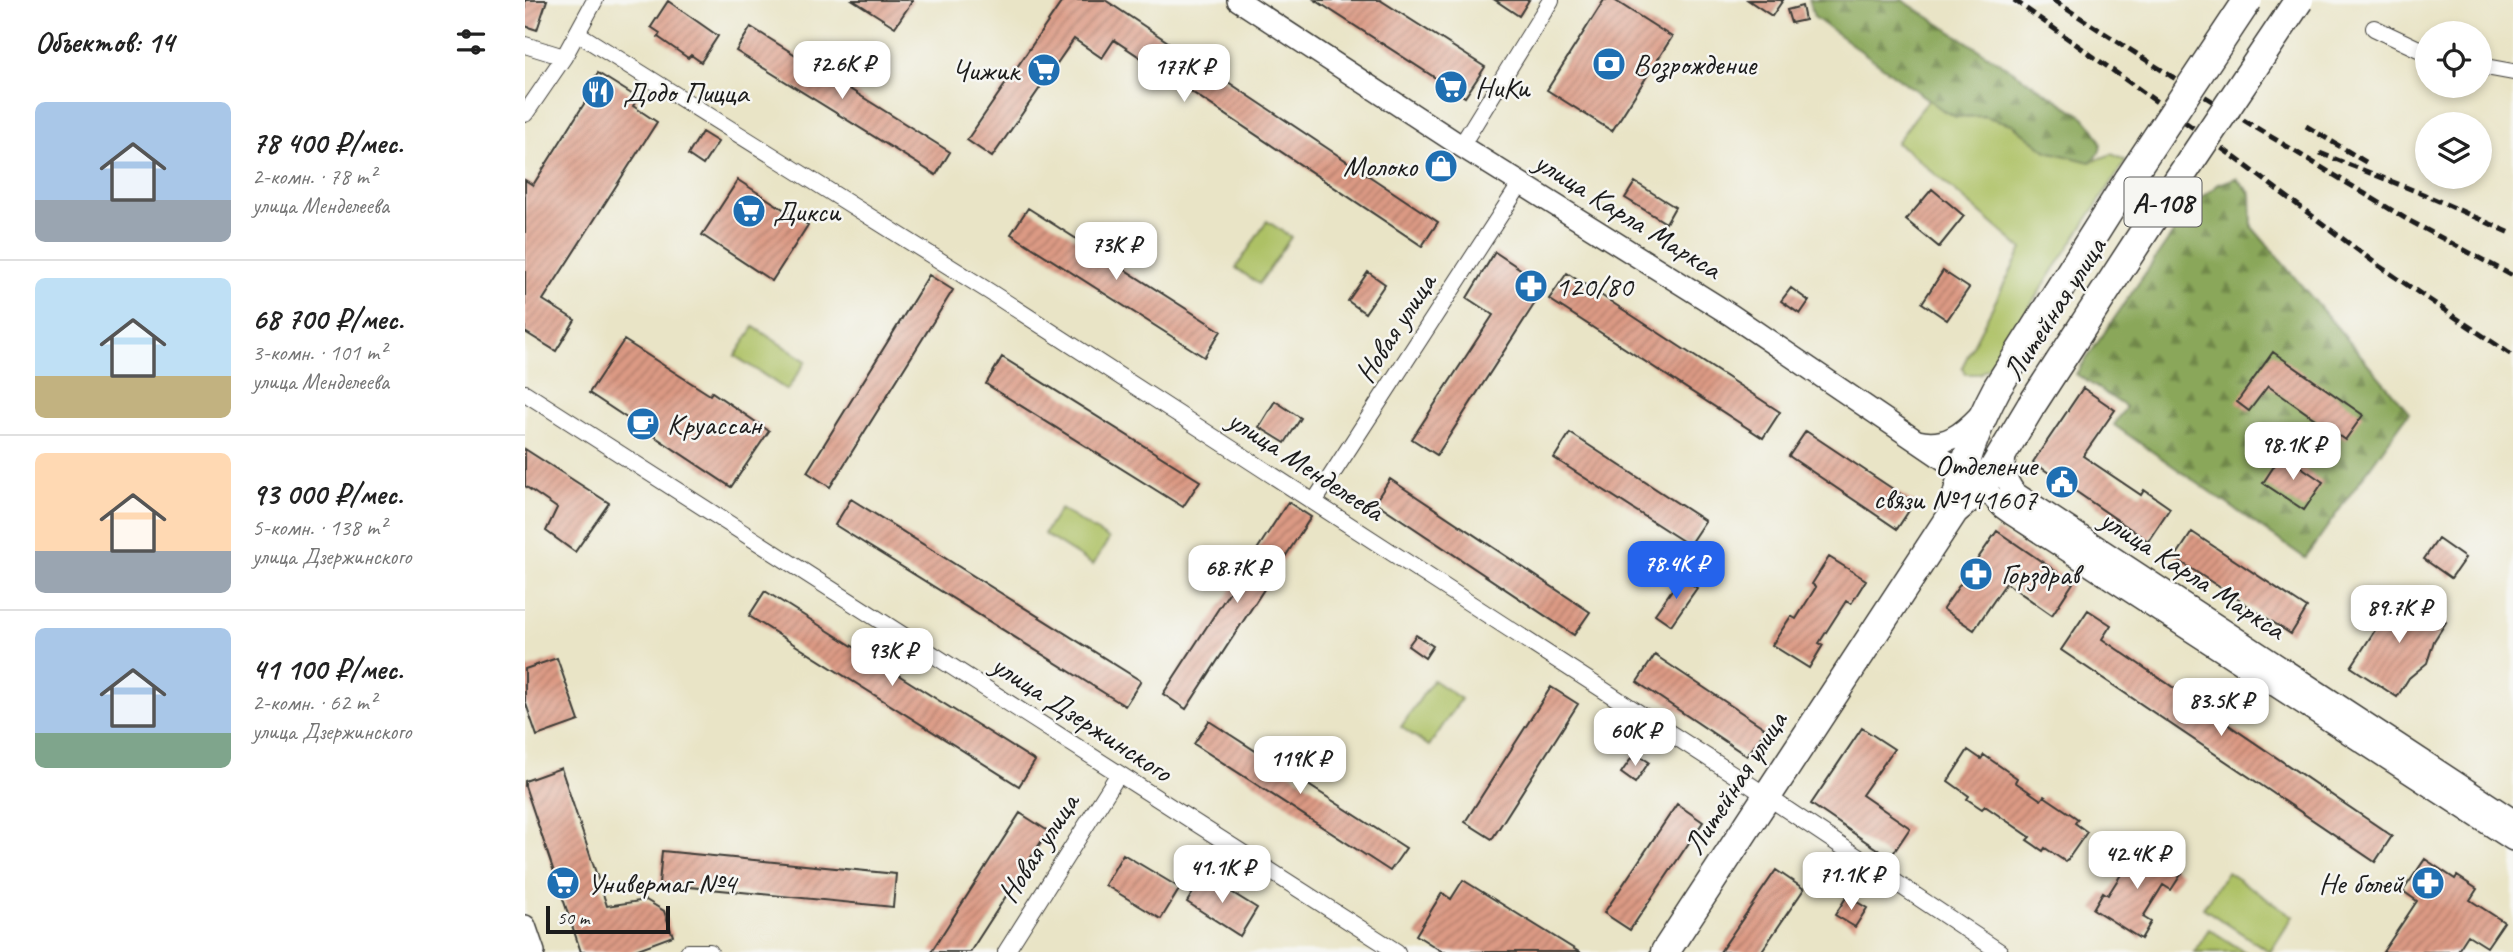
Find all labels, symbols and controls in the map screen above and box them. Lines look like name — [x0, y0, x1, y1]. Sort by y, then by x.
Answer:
map controls — [2415, 21, 2492, 189]
button: locate — [2415, 21, 2492, 98]
text: Объектов: 14 — [35, 23, 174, 61]
icon: filters — [452, 23, 490, 61]
pin: 72.6K ₽ — [777, 42, 907, 101]
pin: 177K ₽ — [1127, 44, 1241, 104]
bank icon: Возрождение — [1590, 45, 1628, 83]
place label: Возрождение — [1633, 45, 1758, 83]
text: 72.6K ₽ — [809, 49, 875, 78]
place label: Чижик — [952, 51, 1021, 89]
supermarket icon: Чижик — [1025, 51, 1063, 89]
text: 177K ₽ — [1154, 52, 1214, 81]
supermarket icon: НиКи — [1432, 68, 1470, 106]
place label: НиКи — [1475, 68, 1531, 106]
restaurant icon: Додо Пицца — [579, 73, 617, 111]
place label: Додо Пицца — [623, 73, 750, 111]
button: layers — [2415, 112, 2492, 189]
text: 78 400 ₽/мес. — [252, 124, 403, 162]
icon: home — [91, 130, 175, 214]
street label: улица Карла Маркса — [1526, 141, 1730, 289]
place label: Молоко — [1343, 147, 1418, 185]
shop icon: Молоко — [1422, 147, 1460, 185]
text: 2-комн. · 78 m² — [252, 162, 376, 191]
road number: А-108 — [2125, 178, 2201, 227]
text: улица Менделеева — [252, 191, 389, 220]
supermarket icon: Дикси — [730, 192, 768, 230]
place label: Дикси — [773, 192, 842, 230]
pin: 73K ₽ — [1067, 222, 1165, 282]
street label: Литейная улица — [1994, 229, 2115, 388]
text: 73K ₽ — [1091, 230, 1141, 259]
street label: Новая улица — [1346, 264, 1446, 390]
pharmacy icon: 120/80 — [1512, 267, 1550, 305]
place label: 120/80 — [1555, 267, 1635, 305]
text: 68 700 ₽/мес. — [252, 300, 404, 338]
icon: home — [91, 306, 175, 390]
text: 3-комн. · 101 m² — [252, 338, 386, 367]
text: улица Менделеева — [252, 367, 389, 396]
street label: улица Менделеева — [1219, 399, 1393, 531]
cafe icon: Круассан — [624, 405, 662, 443]
place label: Круассан — [667, 405, 763, 443]
pin: 98.1K ₽ — [2228, 422, 2358, 482]
text: 98.1K ₽ — [2261, 430, 2325, 459]
place label: Отделение связи №141607 — [1873, 446, 2039, 518]
public building icon: Отделение связи №141607 — [2043, 463, 2081, 501]
text: 93 000 ₽/мес. — [252, 475, 403, 513]
icon: home — [91, 481, 175, 565]
street label: улица Карла Маркса — [2092, 499, 2294, 649]
text: 5-комн. · 138 m² — [252, 513, 386, 542]
text: улица Дзержинского — [252, 542, 411, 571]
pin: 78.4K ₽ — [1611, 542, 1741, 601]
pin: 68.7K ₽ — [1172, 546, 1302, 605]
text: 78.4K ₽ — [1644, 549, 1708, 578]
text: 68.7K ₽ — [1204, 553, 1270, 582]
pharmacy icon: Горздрав — [1957, 555, 1995, 593]
place label: Горздрав — [2001, 555, 2084, 593]
pin: 89.7K ₽ — [2334, 586, 2464, 645]
text: 89.7K ₽ — [2367, 593, 2431, 622]
pin: 93K ₽ — [843, 628, 941, 688]
text: 93K ₽ — [867, 636, 917, 665]
street label: улица Дзержинского — [983, 644, 1181, 791]
text: 41 100 ₽/мес. — [252, 650, 403, 688]
icon: home — [91, 656, 175, 740]
pin: 83.5K ₽ — [2156, 678, 2286, 738]
text: 83.5K ₽ — [2189, 686, 2253, 715]
text: 2-комн. · 62 m² — [252, 688, 376, 717]
street label: Литейная улица — [1675, 703, 1796, 862]
pin: 60K ₽ — [1586, 708, 1684, 768]
text: 60K ₽ — [1610, 716, 1660, 745]
text: улица Дзержинского — [252, 717, 411, 746]
pin: 119K ₽ — [1243, 736, 1357, 796]
text: 119K ₽ — [1270, 744, 1330, 773]
street label: Новая улица — [989, 784, 1089, 910]
pin: 42.4K ₽ — [2072, 832, 2202, 891]
text: 42.4K ₽ — [2105, 839, 2169, 868]
pin: 41.1K ₽ — [1157, 846, 1287, 905]
pin: 71.1K ₽ — [1786, 852, 1916, 912]
text: 41.1K ₽ — [1190, 853, 1254, 882]
text: 71.1K ₽ — [1819, 860, 1883, 889]
supermarket icon: Универмаг №4 — [544, 864, 582, 902]
place label: Универмаг №4 — [587, 864, 738, 902]
place label: Не болей — [2319, 864, 2404, 902]
pharmacy icon: Не болей — [2409, 864, 2447, 902]
scale bar — [546, 903, 670, 935]
text: 50 m — [557, 906, 589, 930]

